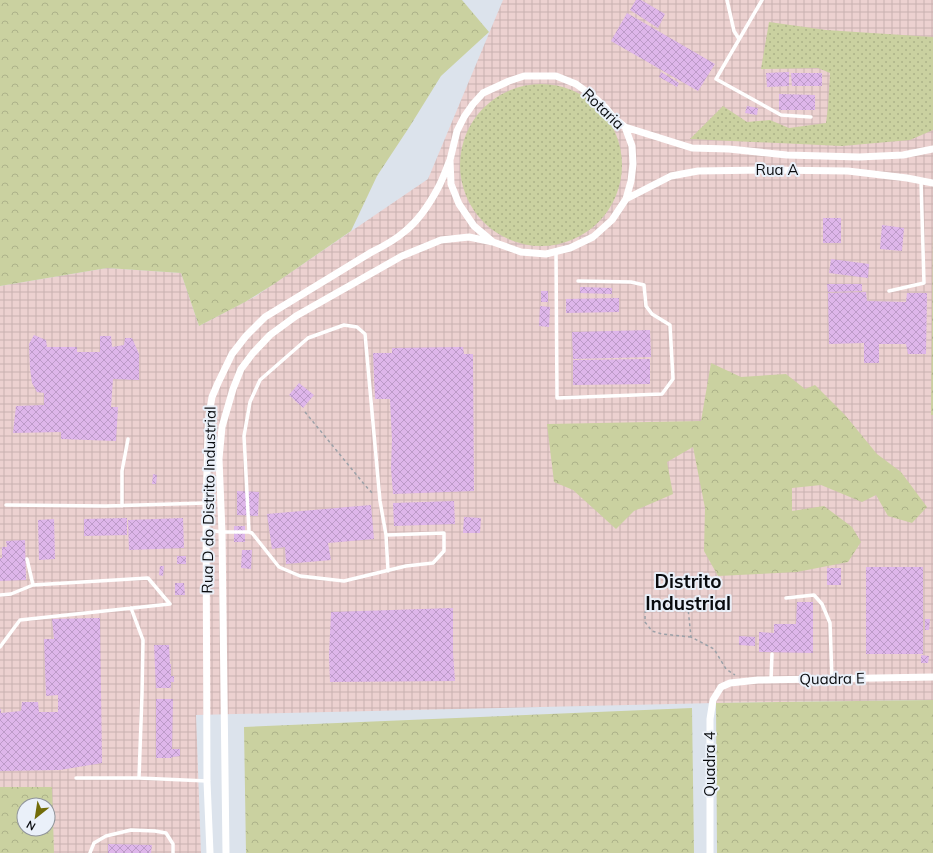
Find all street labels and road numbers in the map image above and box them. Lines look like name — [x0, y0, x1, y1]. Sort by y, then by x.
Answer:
street label: Rotaria — [578, 84, 628, 133]
street label: Rua A — [756, 160, 798, 179]
street label: Rua D do Distrito Industrial — [197, 406, 220, 594]
street label: Quadra E — [799, 668, 865, 689]
street label: Quadra 4 — [700, 731, 719, 797]

